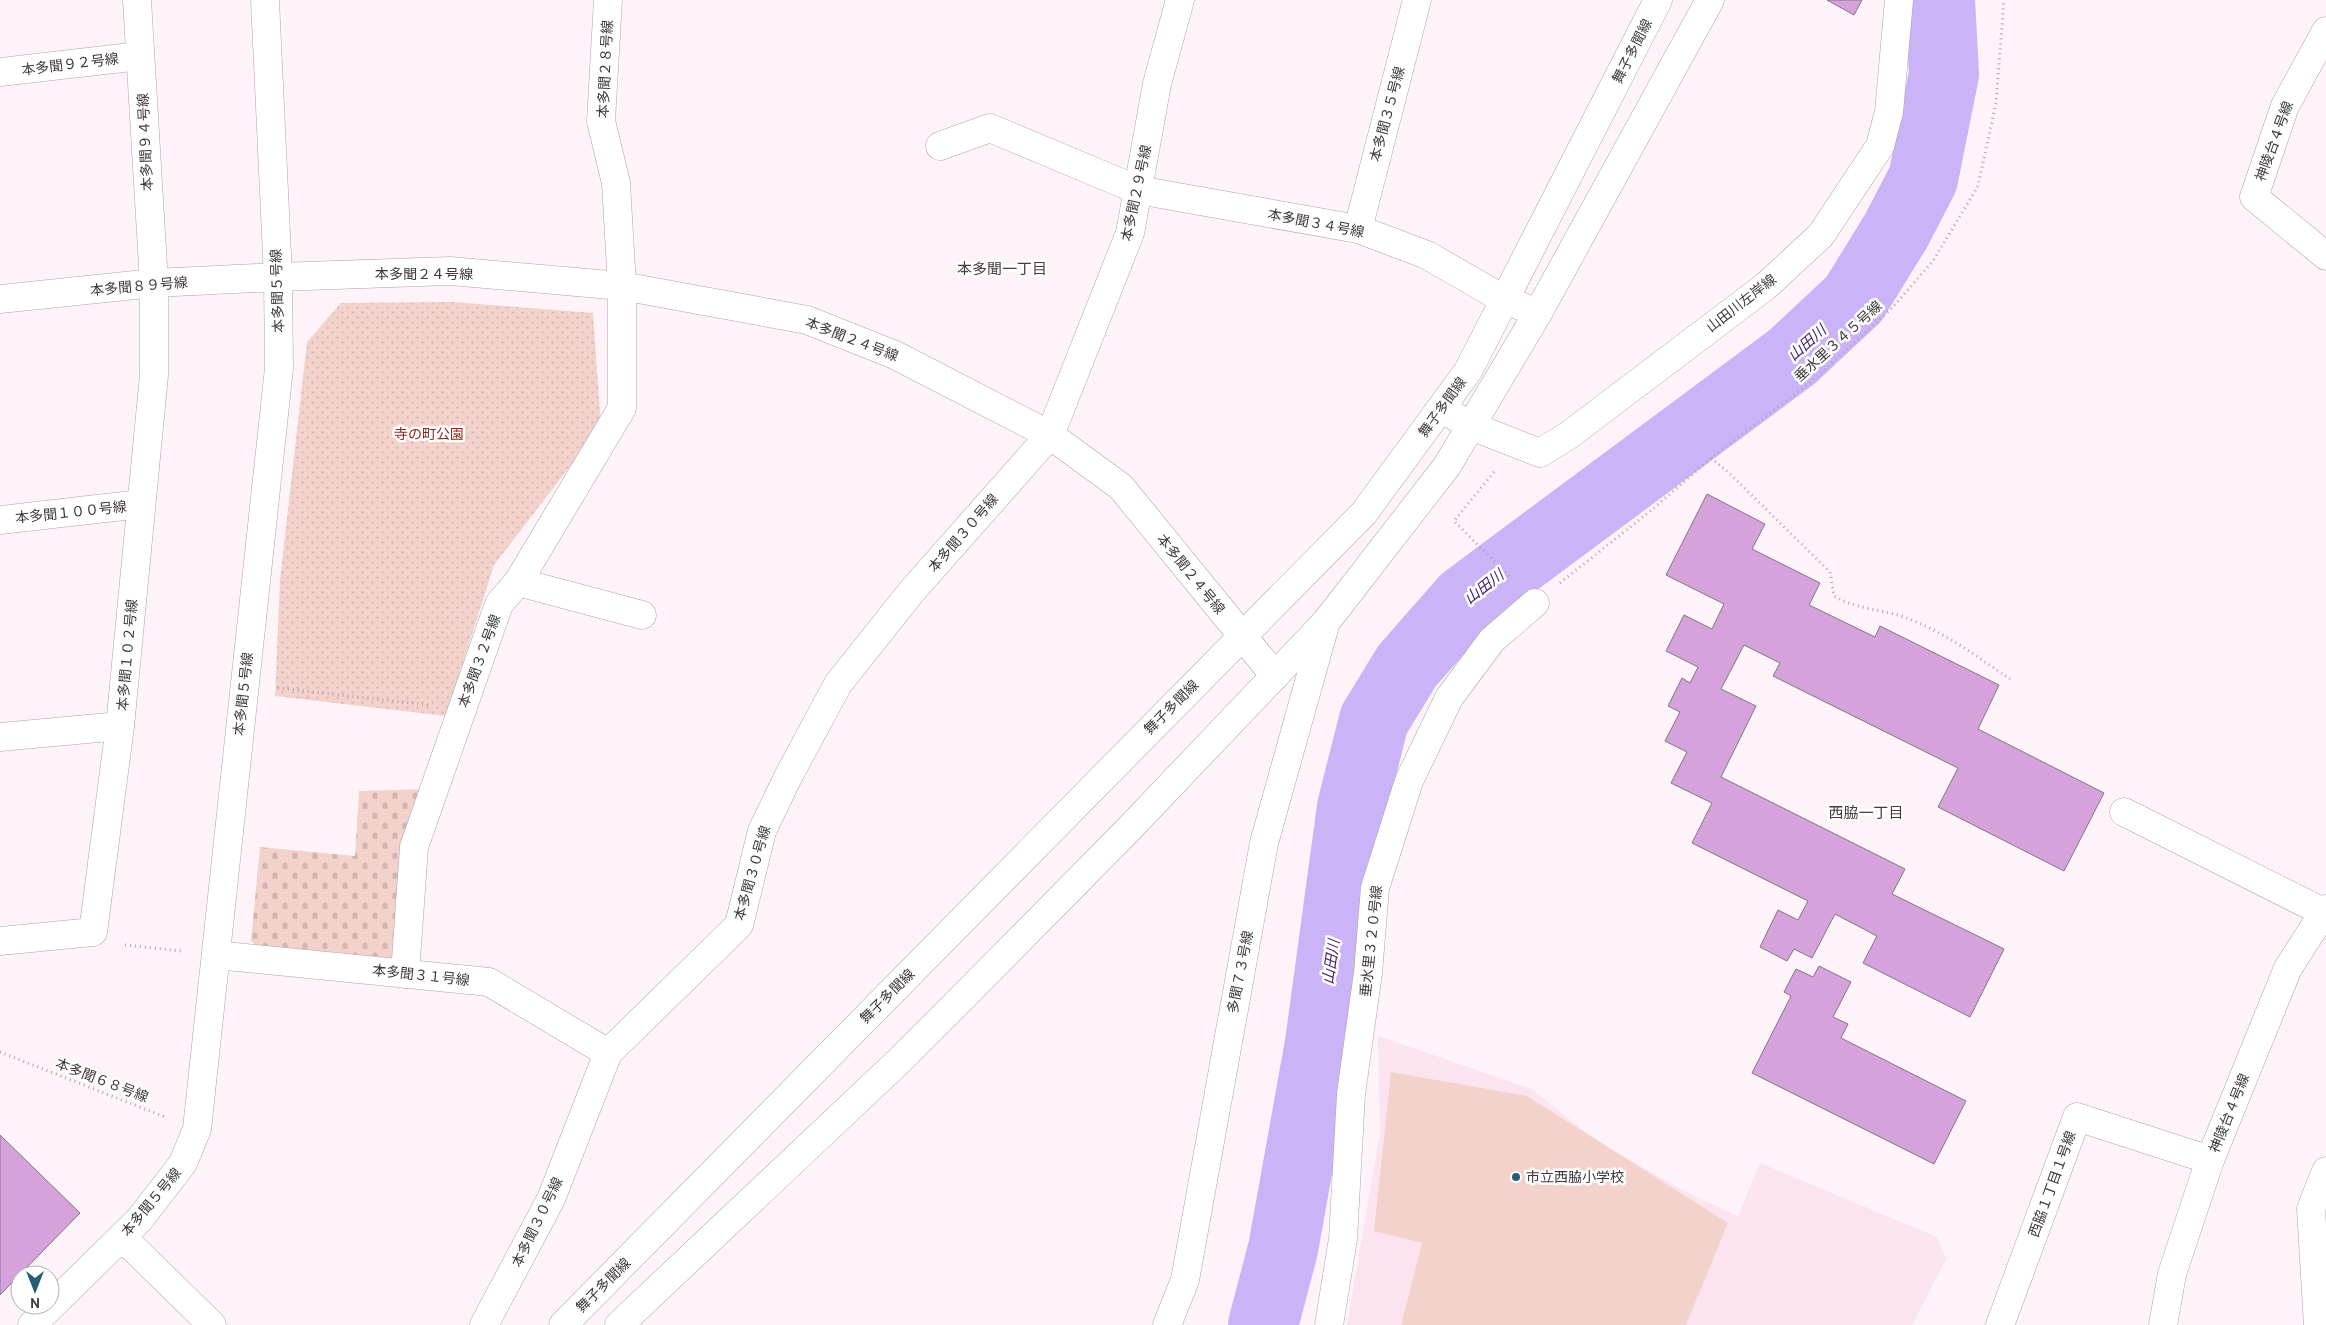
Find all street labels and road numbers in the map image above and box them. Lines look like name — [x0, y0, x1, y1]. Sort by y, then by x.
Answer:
street label: 舞子多聞線 — [1608, 16, 1656, 86]
street label: 本多聞２８号線 — [593, 20, 617, 118]
street label: 本多聞９２号線 — [20, 49, 120, 79]
street label: 本多聞３５号線 — [1366, 64, 1408, 164]
street label: 本多聞９４号線 — [133, 93, 157, 191]
street label: 神陵台４号線 — [2251, 98, 2297, 184]
street label: 本多聞２９号線 — [1117, 143, 1155, 243]
street label: 本多聞３４号線 — [1266, 205, 1366, 241]
street label: 本多聞５号線 — [267, 249, 287, 333]
street label: 本多聞２４号線 — [375, 265, 473, 283]
street label: 山田川左岸線 — [1702, 270, 1780, 336]
street label: 本多聞８９号線 — [89, 273, 189, 299]
street label: 垂水里３４５号線 — [1790, 297, 1886, 385]
street label: 本多聞２４号線 — [803, 313, 901, 365]
street label: 舞子多聞線 — [1414, 373, 1470, 441]
street label: 本多聞３０号線 — [924, 490, 1002, 576]
street label: 本多聞１００号線 — [14, 497, 128, 527]
street label: 本多聞２４号線 — [1153, 530, 1229, 618]
street label: 本多聞１０２号線 — [113, 598, 141, 712]
street label: 本多聞３２号線 — [454, 612, 504, 710]
street label: 本多聞５号線 — [230, 651, 256, 737]
street label: 舞子多聞線 — [1140, 676, 1202, 738]
street label: 本多聞３０号線 — [730, 823, 774, 923]
street label: 垂水里３２０号線 — [1356, 884, 1386, 998]
street label: 多聞７３号線 — [1223, 929, 1257, 1015]
street label: 本多聞３１号線 — [371, 961, 471, 989]
street label: 舞子多聞線 — [856, 965, 918, 1027]
street label: 本多聞６８号線 — [53, 1054, 151, 1106]
street label: 神陵台４号線 — [2205, 1071, 2253, 1155]
street label: 西脇１丁目１号線 — [2024, 1128, 2080, 1240]
street label: 本多聞５号線 — [117, 1164, 185, 1240]
street label: 本多聞３０号線 — [507, 1174, 567, 1270]
street label: 舞子多聞線 — [572, 1254, 634, 1316]

